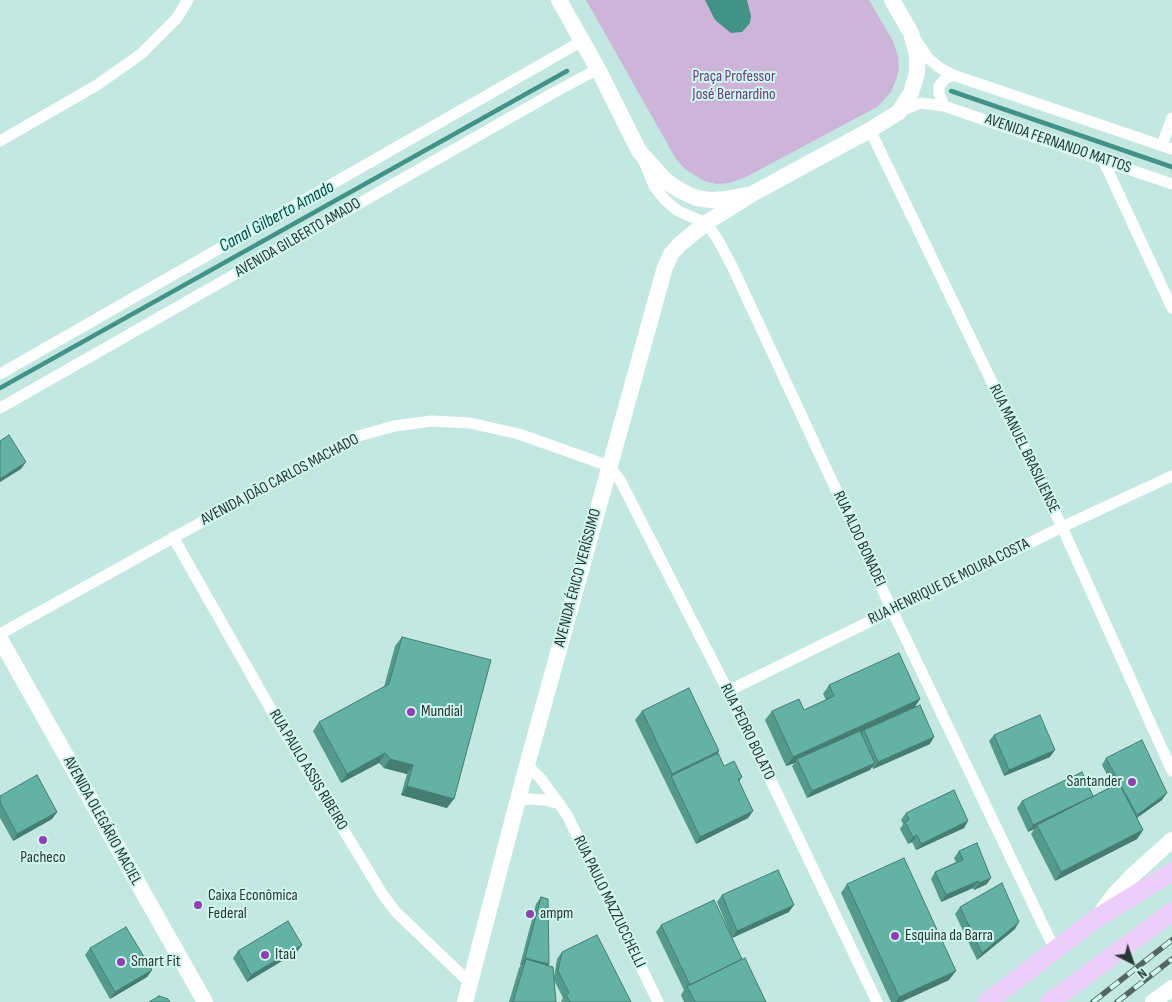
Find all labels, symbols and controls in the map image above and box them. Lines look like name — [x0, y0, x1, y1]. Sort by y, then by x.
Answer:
park label: Praça Professor José Bernardino — [692, 67, 776, 105]
street label: AVENIDA FERNANDO MATTOS — [982, 110, 1134, 178]
water label: Canal Gilberto Amado — [216, 176, 338, 258]
street label: AVENIDA GILBERTO AMADO — [232, 194, 364, 282]
street label: RUA MANUEL BRASILIENSE — [985, 382, 1063, 516]
street label: AVENIDA JOÃO CARLOS MACHADO — [198, 430, 362, 530]
street label: RUA ALDO BONADEI — [828, 488, 890, 590]
street label: AVENIDA ÉRICO VERÍSSIMO — [550, 507, 606, 649]
street label: RUA HENRIQUE DE MOURA COSTA — [865, 535, 1033, 629]
street label: RUA PEDRO BOLATO — [715, 681, 779, 783]
place label: Mundial — [421, 702, 463, 722]
street label: RUA PAULO ASSIS RIBEIRO — [264, 706, 352, 834]
marker: Mundial — [405, 706, 417, 718]
street label: AVENIDA OLEGÁRIO MACIEL — [59, 753, 145, 889]
place label: Santander — [1067, 772, 1122, 792]
marker: Santander — [1126, 776, 1138, 788]
street label: RUA PAULO MAZZUCCHELLI — [569, 833, 649, 971]
marker: Pacheco — [37, 834, 49, 846]
place label: Pacheco — [20, 848, 66, 868]
place label: Caixa Econômica Federal — [208, 886, 298, 924]
marker: Caixa Econômica Federal — [192, 899, 204, 911]
place label: ampm — [540, 904, 573, 924]
marker: ampm — [524, 908, 536, 920]
place label: Esquina da Barra — [905, 926, 993, 946]
marker: Esquina da Barra — [889, 930, 901, 942]
north arrow — [1107, 937, 1157, 987]
place label: Itaú — [275, 945, 296, 965]
marker: Itaú — [259, 949, 271, 961]
place label: Smart Fit — [131, 952, 181, 972]
marker: Smart Fit — [115, 956, 127, 968]
text: N — [1134, 965, 1151, 983]

